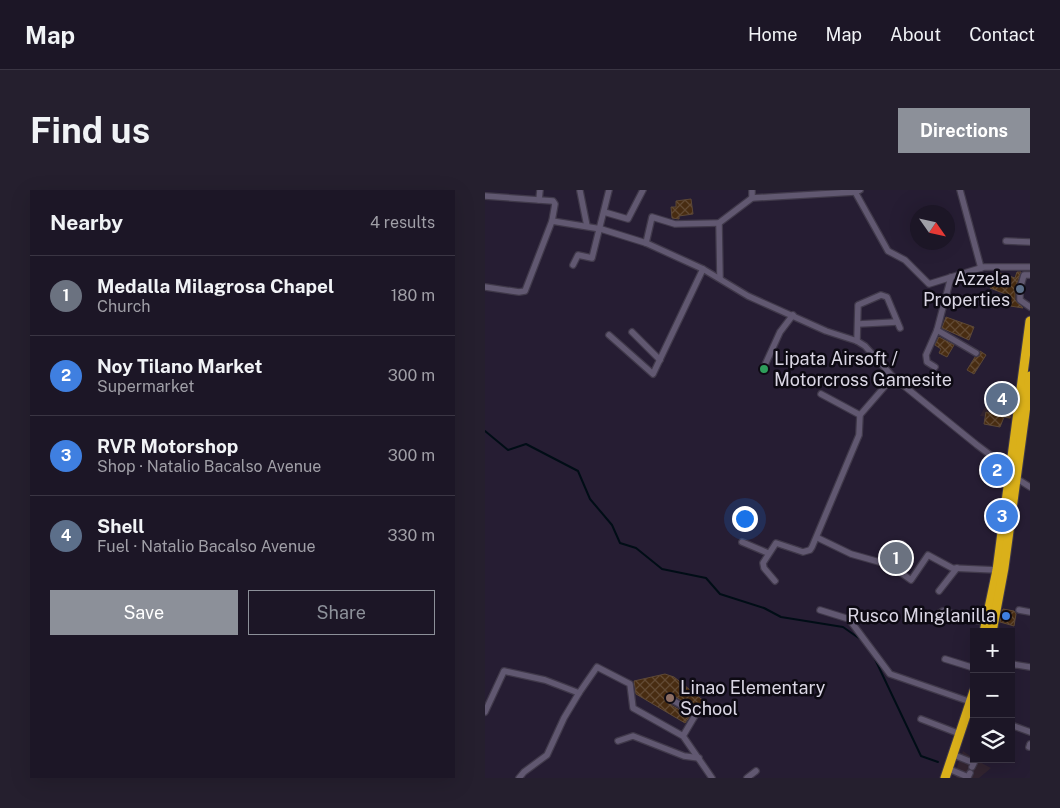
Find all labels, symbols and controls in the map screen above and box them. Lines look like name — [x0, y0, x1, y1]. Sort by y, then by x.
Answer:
text: Map — [25, 21, 75, 49]
text: Home — [748, 24, 798, 45]
text: Map — [826, 24, 862, 45]
text: About — [890, 24, 941, 45]
text: Contact — [969, 24, 1035, 45]
button: Directions — [898, 108, 1030, 153]
text: Find us — [30, 110, 150, 151]
north arrow — [910, 205, 955, 250]
text: Nearby — [50, 210, 123, 235]
text: 4 results — [370, 213, 435, 232]
place label: Azzela Properties — [923, 268, 1010, 310]
text: Medalla Milagrosa Chapel — [97, 275, 334, 297]
marker: Azzela Properties — [1014, 283, 1026, 295]
text: 1 — [63, 286, 69, 305]
text: 180 m — [391, 286, 435, 305]
text: Church — [97, 297, 151, 316]
place label: Lipata Airsoft / Motorcross Gamesite — [774, 348, 952, 390]
text: Noy Tilano Market — [97, 355, 262, 377]
marker: Lipata Airsoft / Motorcross Gamesite — [758, 363, 770, 375]
text: 2 — [61, 366, 71, 385]
text: 300 m — [388, 366, 435, 385]
text: Supermarket — [97, 377, 194, 396]
pin: 4 — [986, 380, 1018, 418]
text: RVR Motorshop — [97, 435, 238, 457]
text: 3 — [61, 446, 71, 465]
text: 300 m — [388, 446, 435, 465]
pin: 2 — [981, 451, 1013, 489]
text: Shop · Natalio Bacalso Avenue — [97, 457, 321, 476]
pin: 3 — [986, 497, 1018, 535]
your location — [732, 506, 758, 532]
text: Shell — [97, 515, 145, 537]
text: 4 — [61, 526, 71, 545]
text: 330 m — [388, 526, 435, 545]
text: Fuel · Natalio Bacalso Avenue — [97, 537, 315, 556]
pin: 1 — [880, 539, 912, 577]
button: Save — [50, 590, 238, 635]
button: Share — [248, 590, 435, 635]
place label: Rusco Minglanilla — [847, 605, 996, 626]
marker: Rusco Minglanilla — [1000, 610, 1012, 622]
map controls — [970, 628, 1015, 763]
button: + — [970, 628, 1015, 673]
button: − — [970, 673, 1015, 718]
place label: Linao Elementary School — [680, 677, 826, 719]
marker: Linao Elementary School — [664, 692, 676, 704]
button: layers — [970, 718, 1015, 763]

